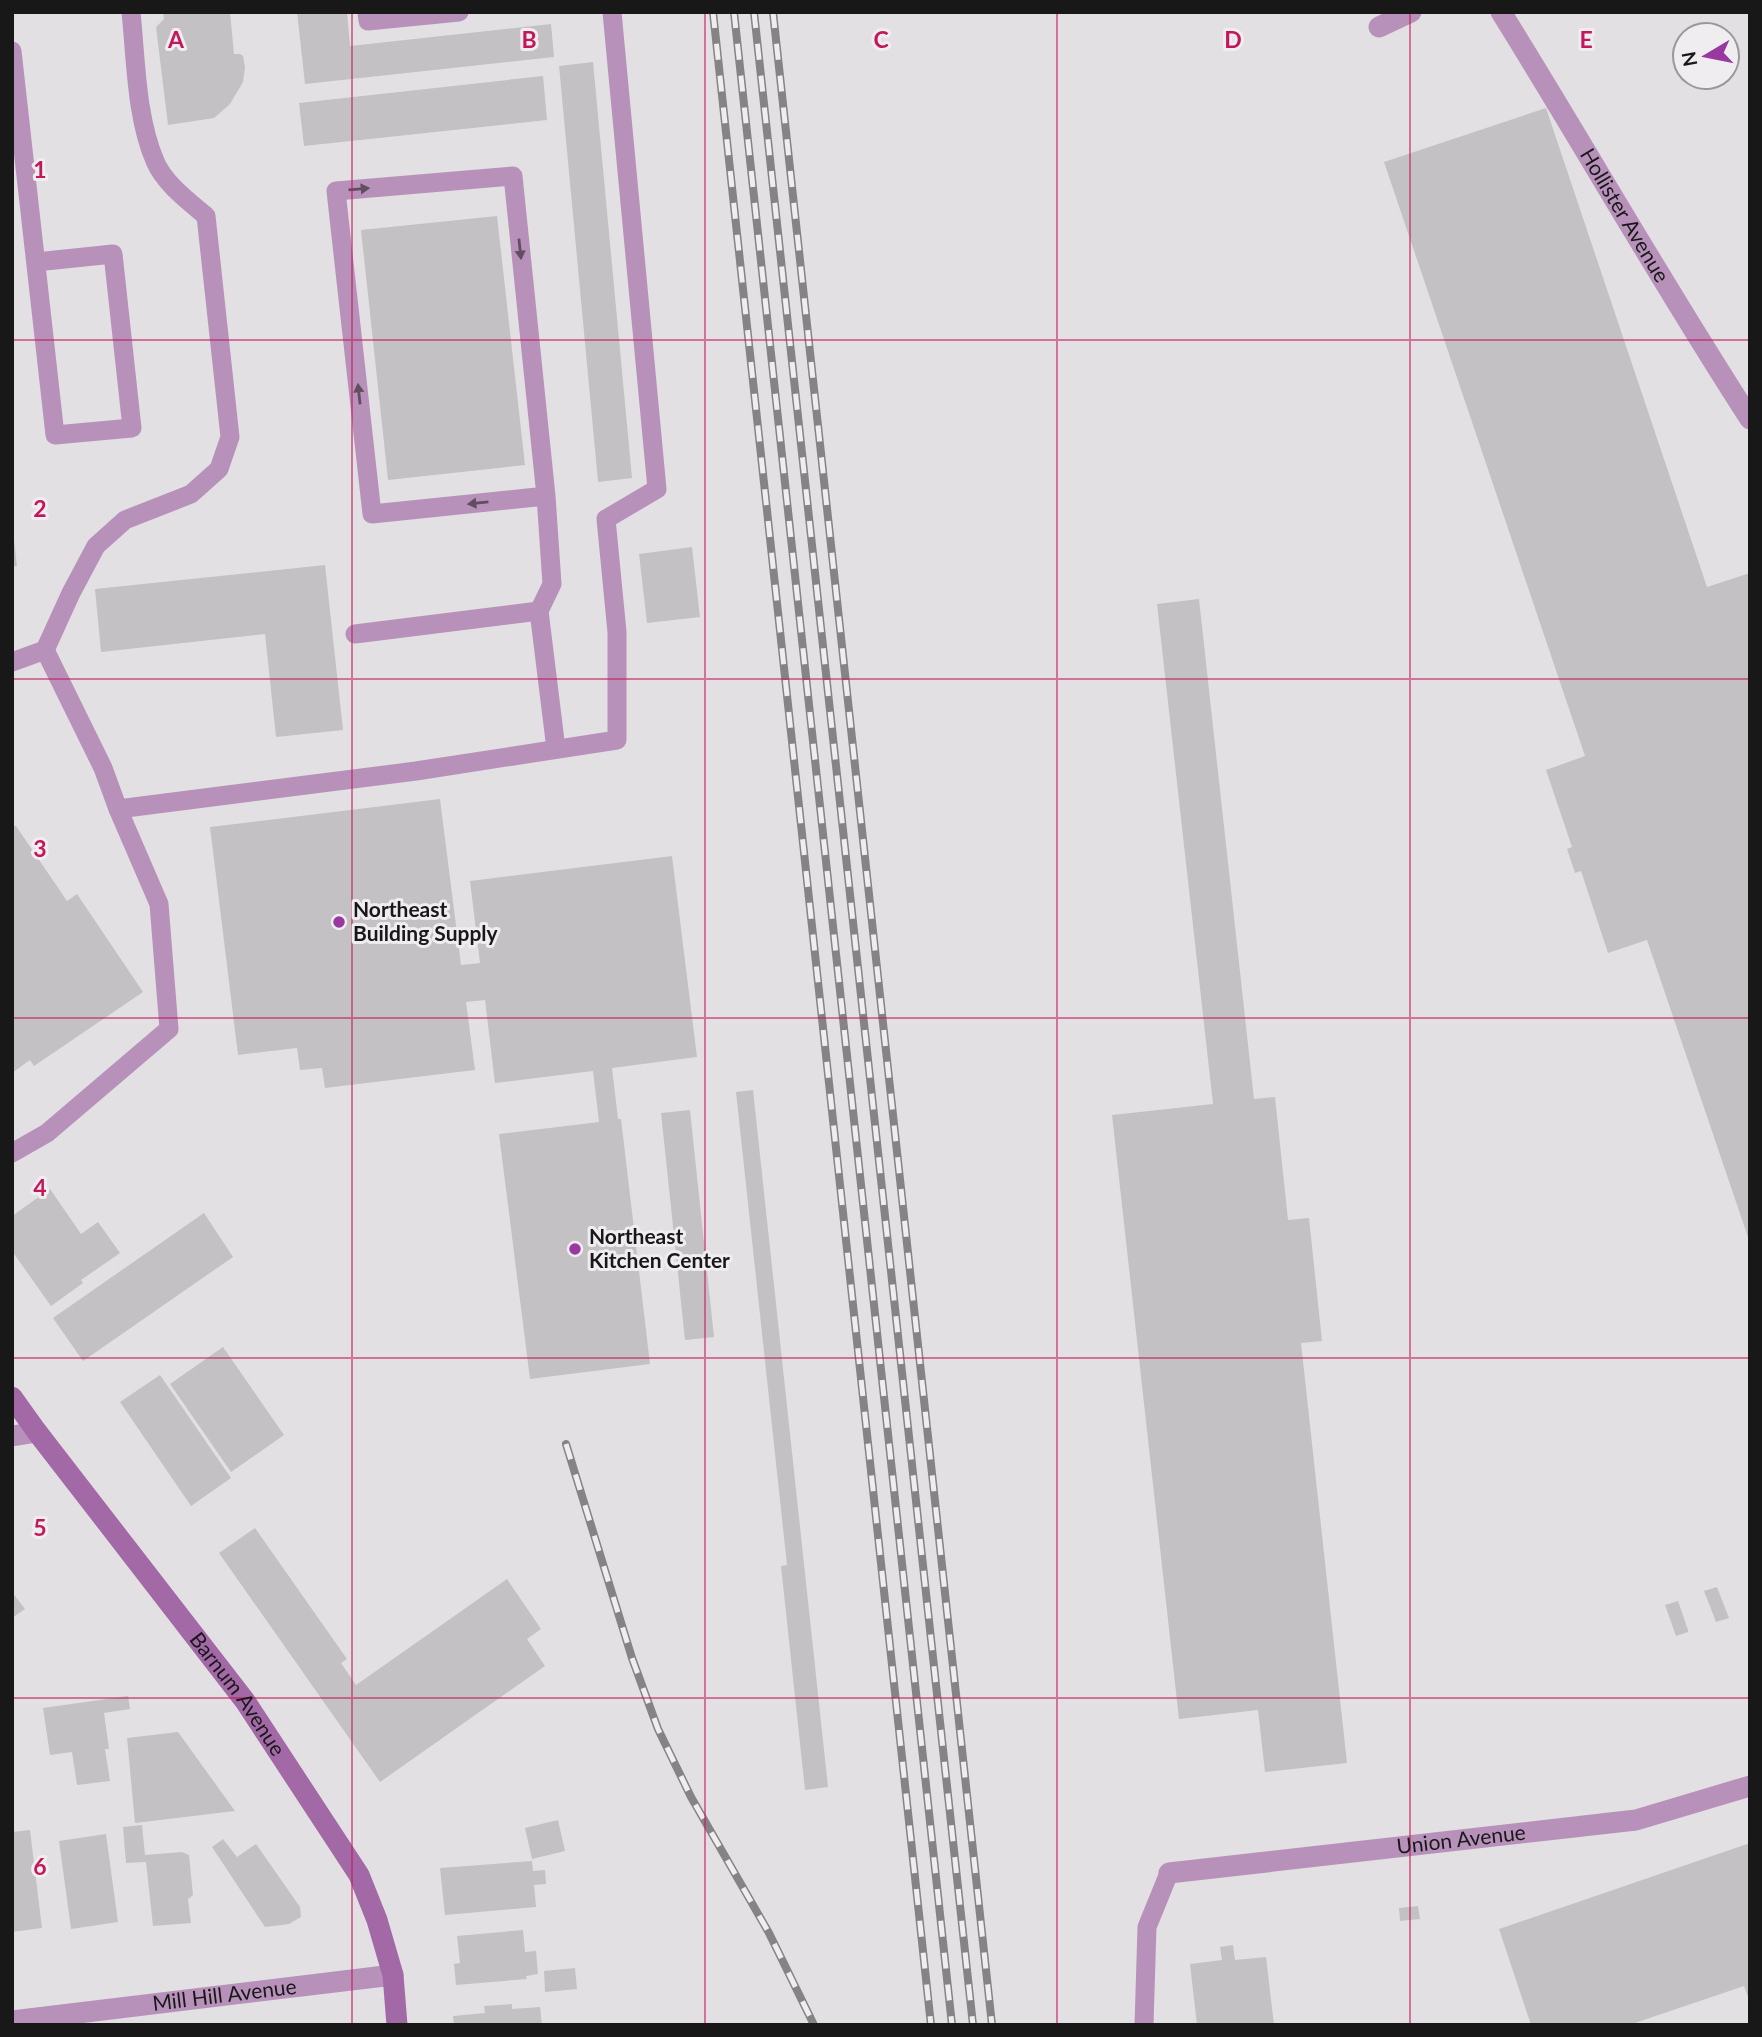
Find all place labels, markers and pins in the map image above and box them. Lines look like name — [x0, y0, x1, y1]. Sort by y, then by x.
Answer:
place label: Northeast Building Supply — [353, 896, 499, 945]
marker: Northeast Building Supply — [331, 914, 347, 930]
place label: Northeast Kitchen Center — [589, 1223, 730, 1272]
marker: Northeast Kitchen Center — [567, 1241, 583, 1257]

